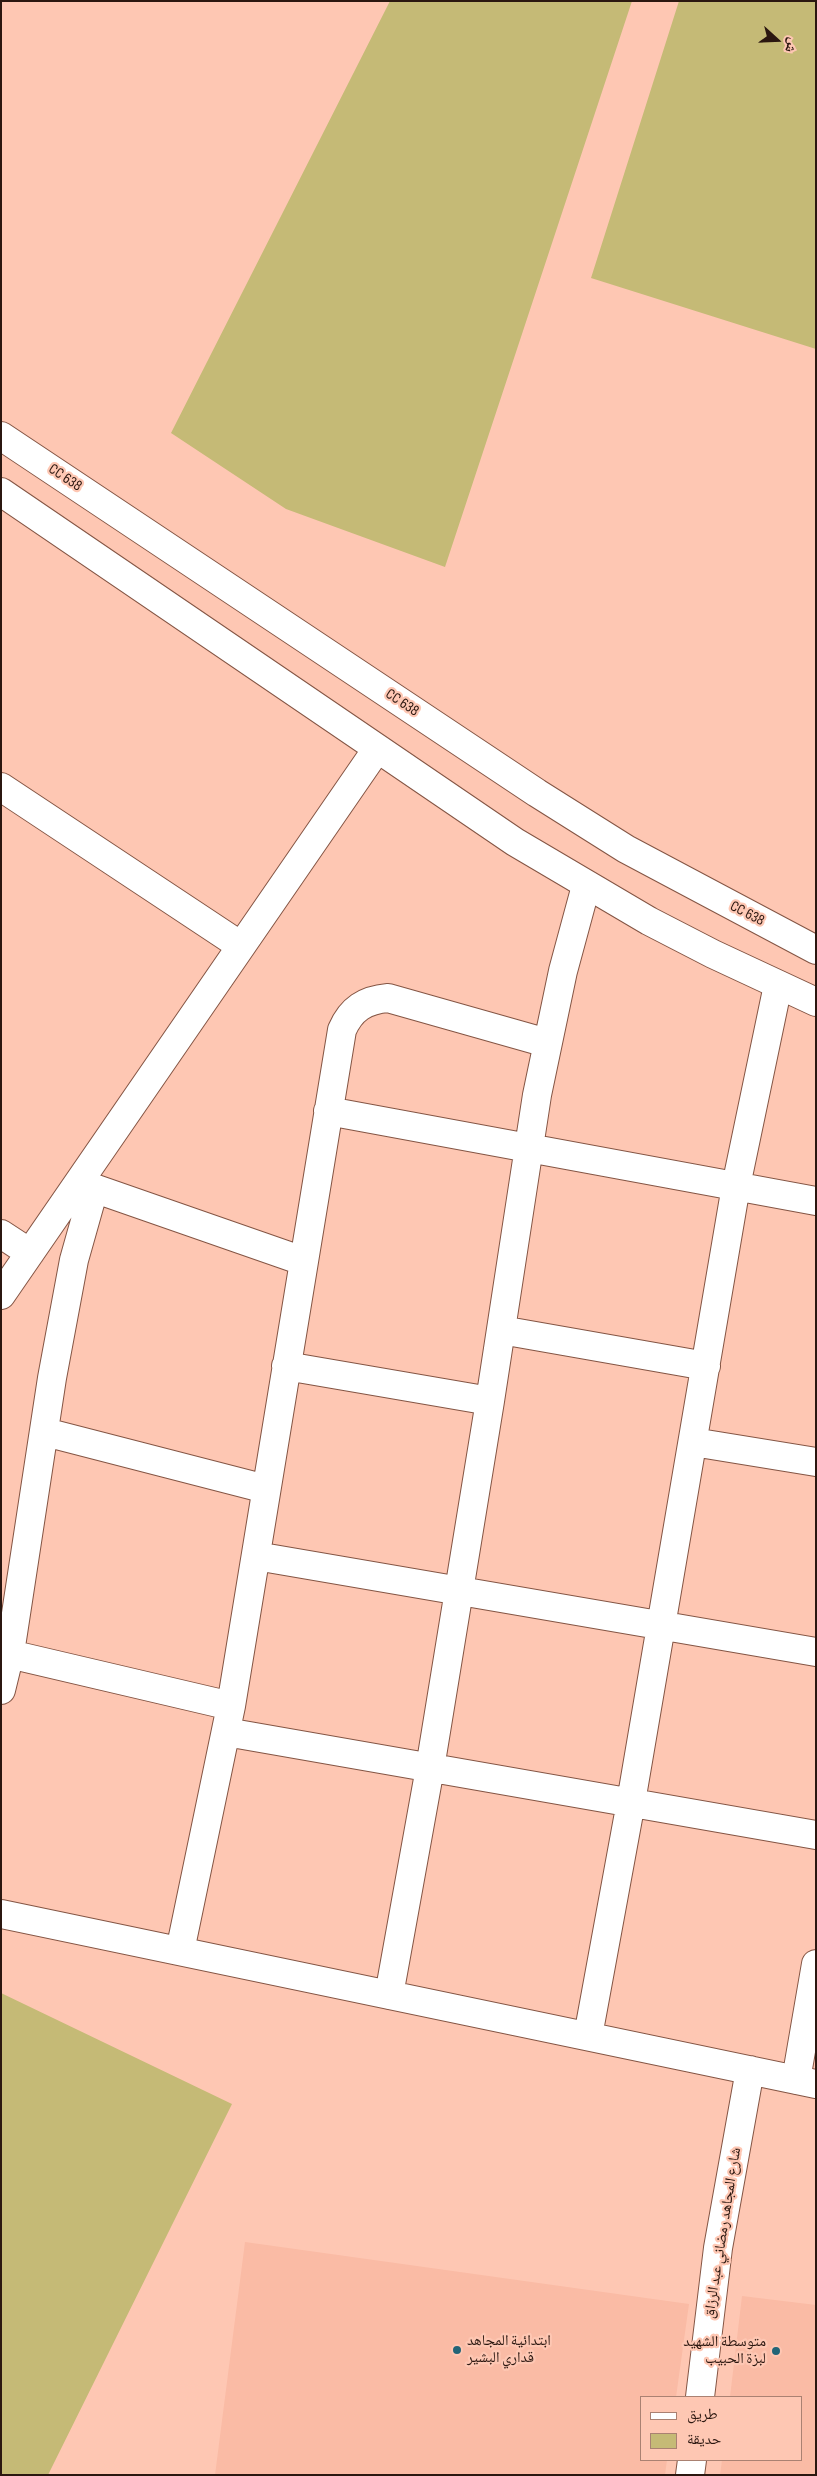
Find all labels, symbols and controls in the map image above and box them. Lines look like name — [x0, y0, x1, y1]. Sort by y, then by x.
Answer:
north arrow — [752, 15, 802, 65]
text: ش — [781, 35, 802, 55]
street label: CC 638 — [45, 460, 85, 496]
street label: CC 638 — [382, 685, 422, 721]
street label: CC 638 — [727, 898, 767, 930]
street label: شارع المجاهد رمضاني عبد الرزاق — [701, 2146, 745, 2320]
place label: ابتدائية المجاهد قداري البشير — [467, 2332, 551, 2367]
place label: متوسطة الشهيد لبزة الحبيب — [683, 2333, 766, 2368]
marker: ابتدائية المجاهد قداري البشير — [451, 2344, 463, 2356]
marker: متوسطة الشهيد لبزة الحبيب — [770, 2345, 782, 2357]
legend — [640, 2396, 802, 2461]
text: طريق — [687, 2405, 718, 2424]
text: حديقة — [687, 2430, 721, 2449]

